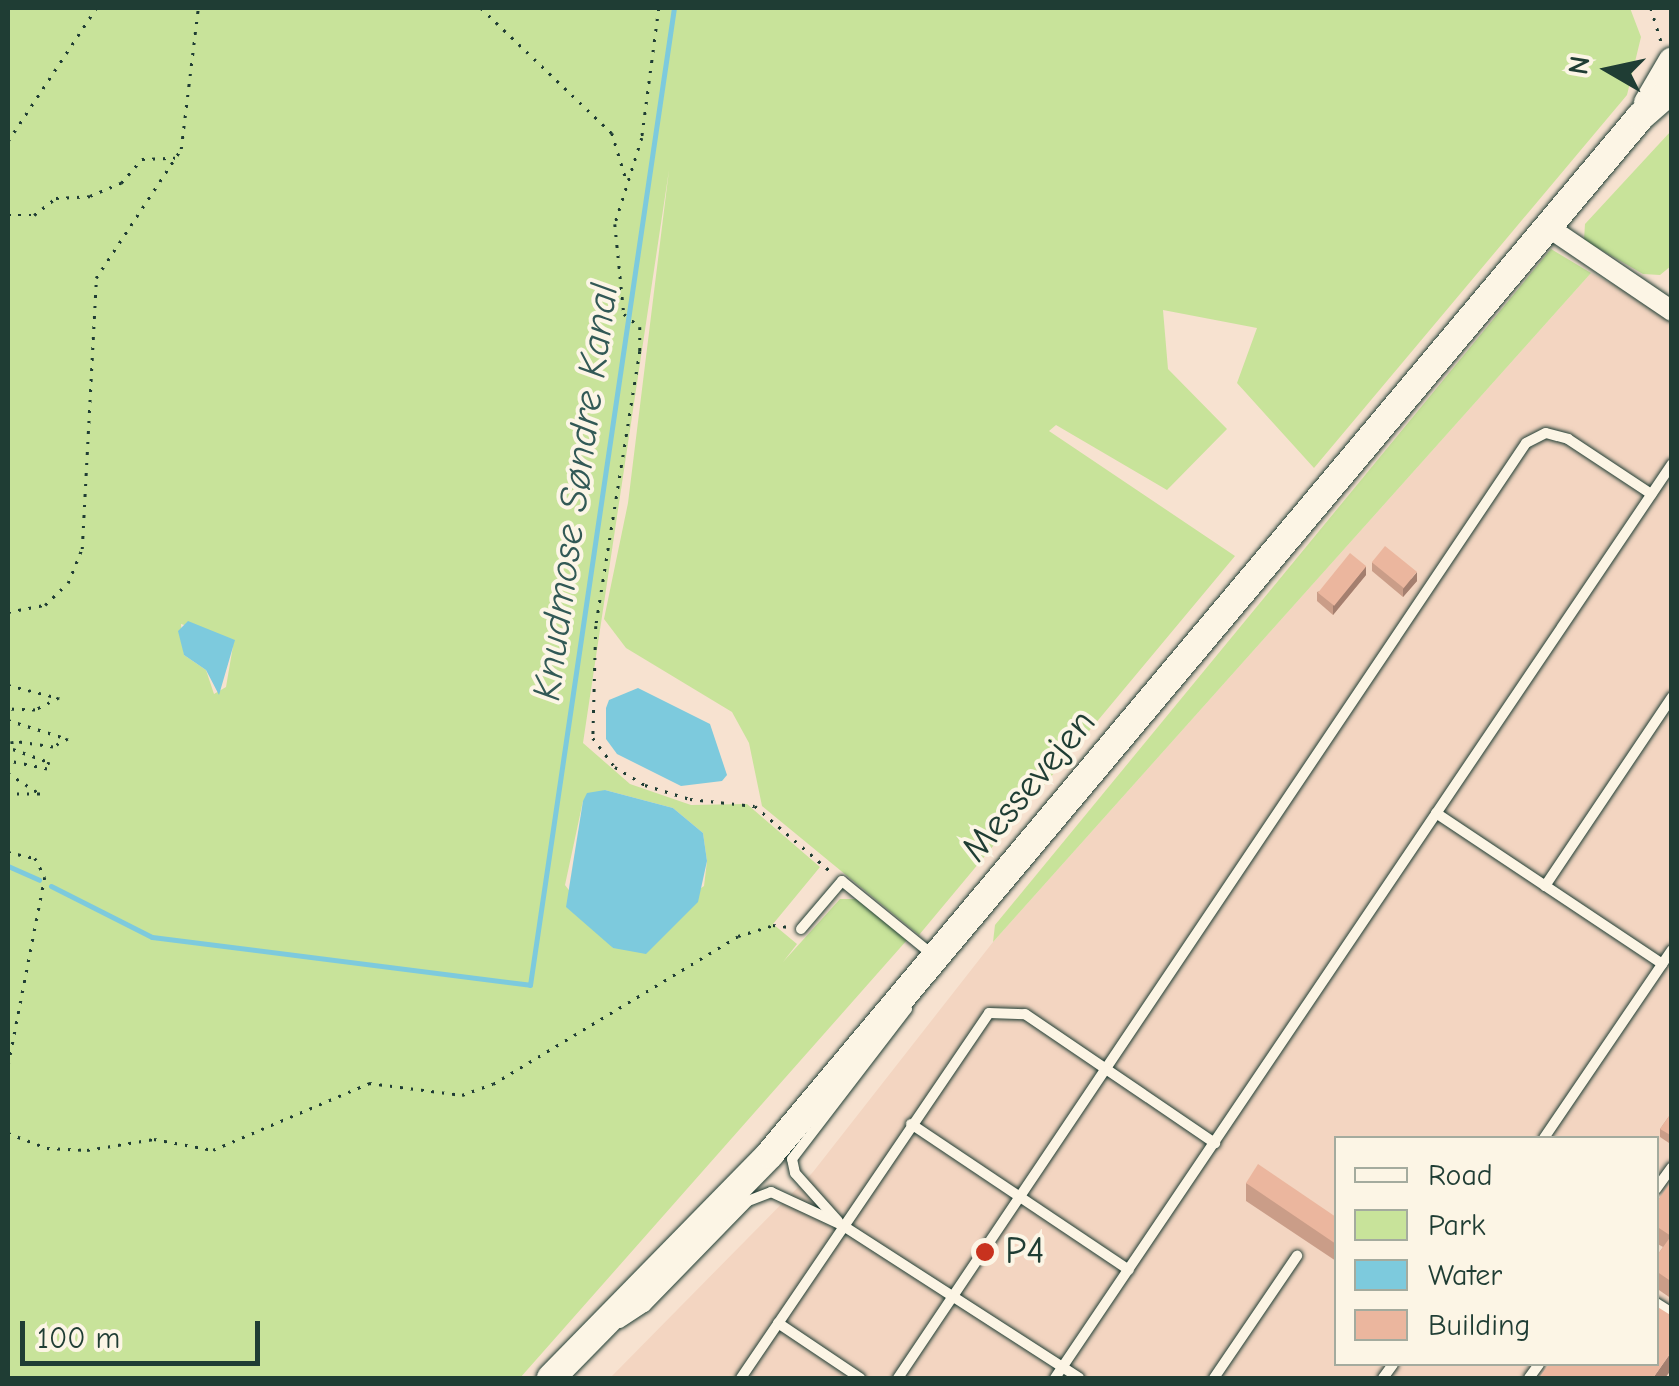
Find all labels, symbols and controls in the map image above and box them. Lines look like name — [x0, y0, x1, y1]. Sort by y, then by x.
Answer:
north arrow — [1559, 20, 1659, 120]
text: N — [1562, 54, 1597, 77]
water label: Knudmose Søndre Kanal — [522, 281, 628, 703]
street label: Messevejen — [952, 701, 1106, 871]
legend — [1334, 1136, 1659, 1366]
text: Road — [1428, 1158, 1493, 1193]
text: Park — [1428, 1208, 1485, 1243]
place label: P4 — [1005, 1229, 1045, 1275]
marker: P4 — [974, 1241, 996, 1263]
text: Water — [1428, 1258, 1502, 1293]
scale bar — [25, 1301, 265, 1363]
text: Building — [1428, 1308, 1531, 1343]
text: 100 m — [37, 1321, 120, 1356]

